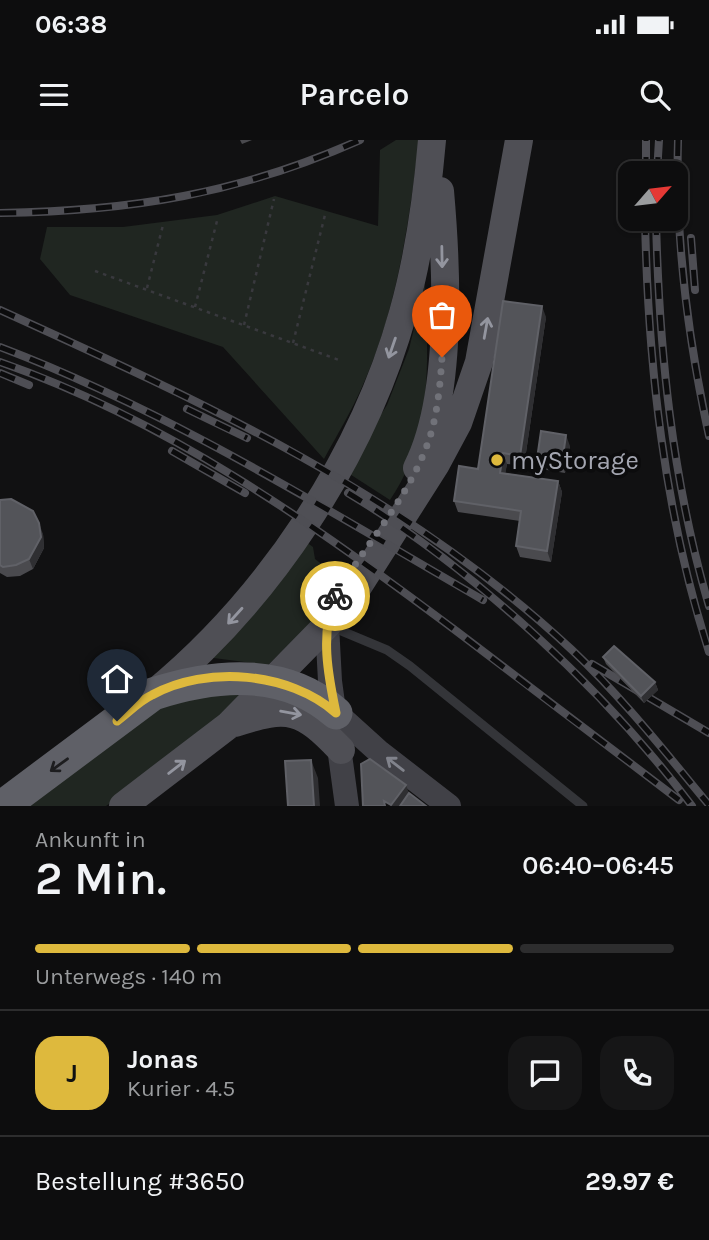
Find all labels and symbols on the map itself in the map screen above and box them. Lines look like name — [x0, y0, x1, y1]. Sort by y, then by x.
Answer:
north arrow — [618, 161, 688, 231]
one-way arrow — [436, 245, 449, 268]
pin — [412, 285, 472, 357]
one-way arrow — [479, 317, 493, 340]
one-way arrow — [385, 336, 397, 358]
place label: myStorage — [511, 445, 639, 476]
marker: myStorage — [489, 452, 505, 468]
courier — [300, 561, 370, 631]
one-way arrow — [227, 607, 243, 625]
pin — [87, 649, 147, 721]
one-way arrow — [279, 707, 302, 720]
one-way arrow — [386, 757, 404, 772]
one-way arrow — [50, 758, 69, 773]
one-way arrow — [167, 759, 186, 774]

